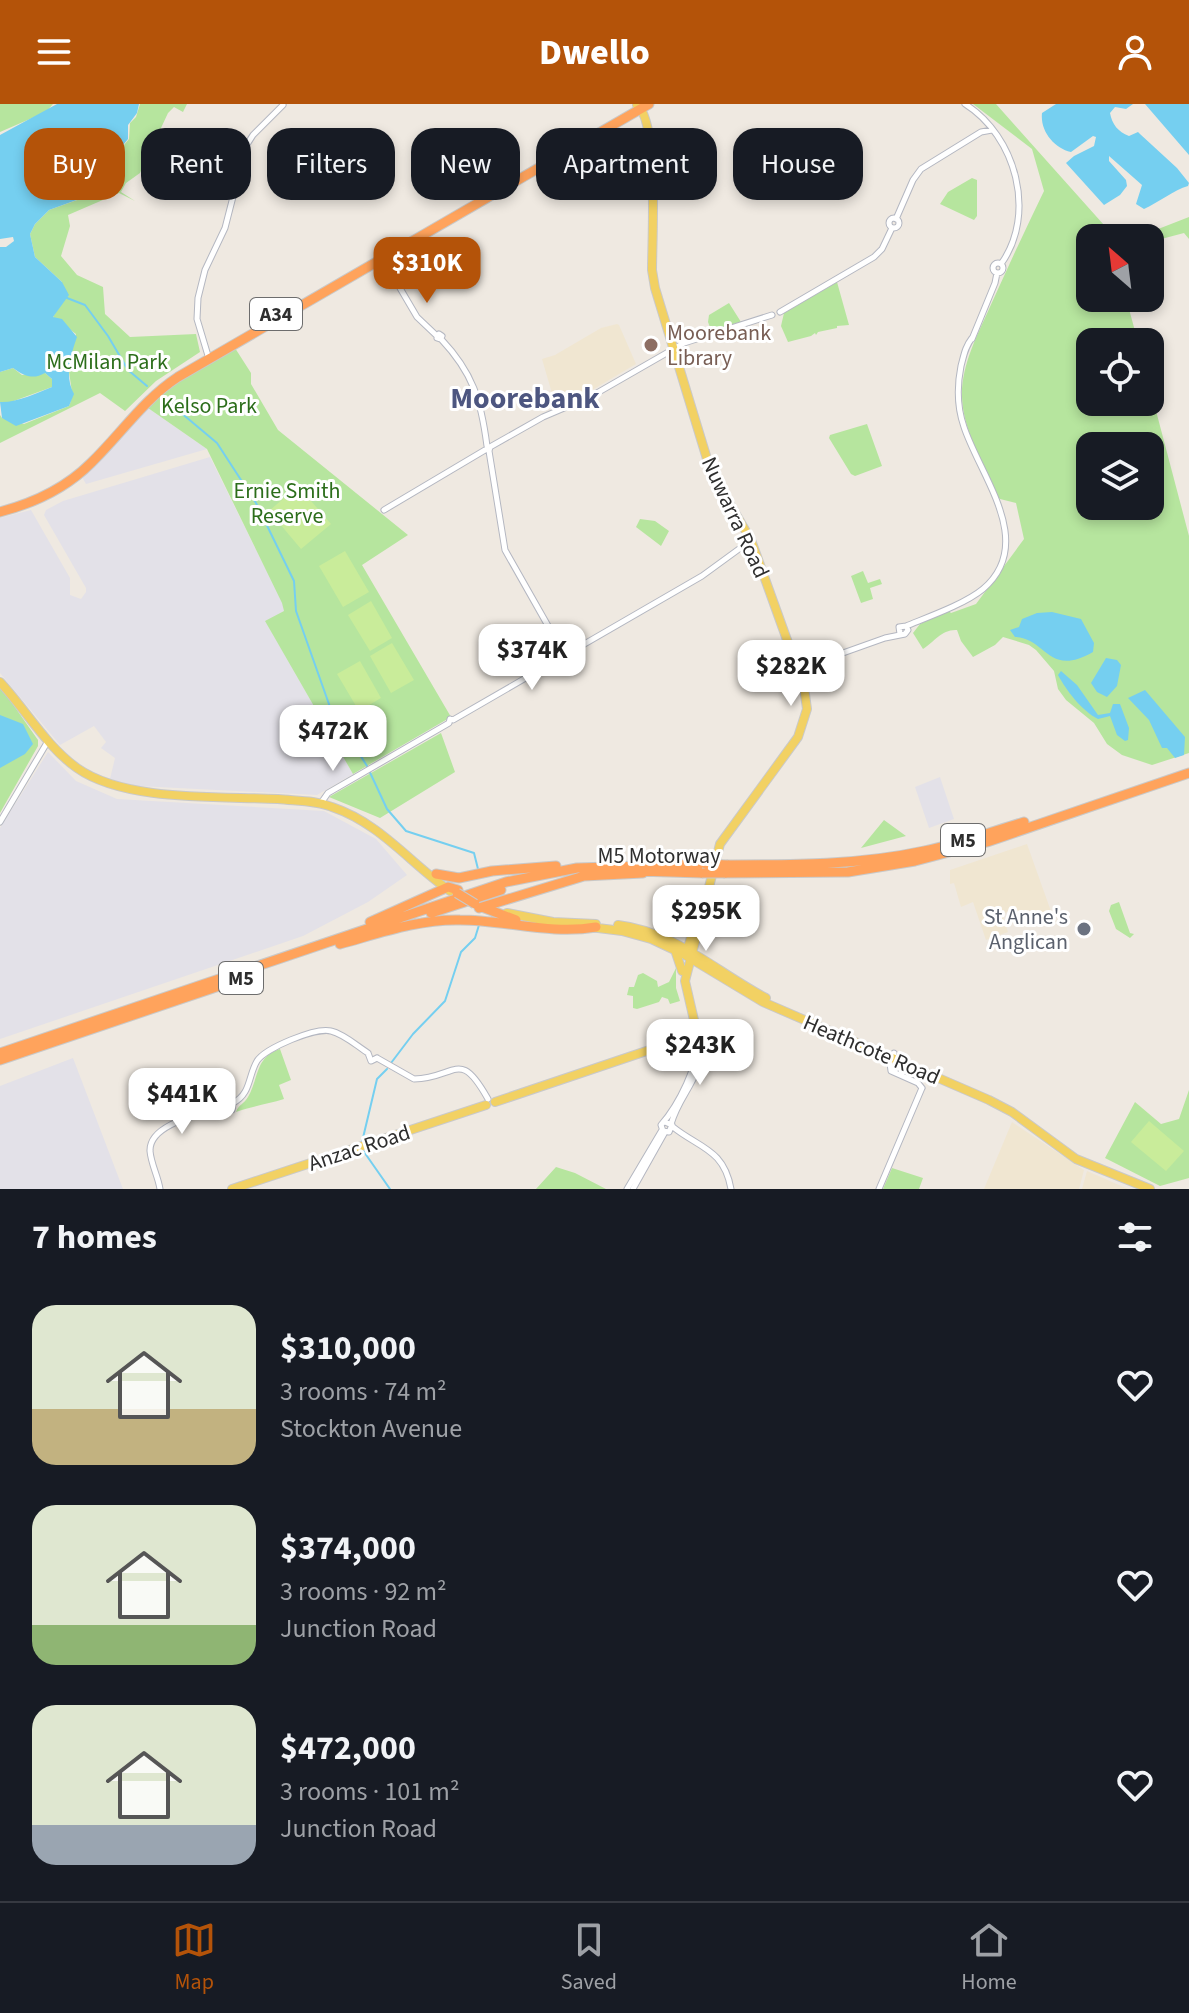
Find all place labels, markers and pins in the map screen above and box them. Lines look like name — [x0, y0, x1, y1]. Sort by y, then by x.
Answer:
pin: $310K — [371, 237, 483, 305]
place label: Moorebank Library — [667, 317, 771, 374]
marker: Moorebank Library — [642, 336, 660, 354]
pin: $374K — [476, 624, 588, 692]
pin: $282K — [735, 640, 847, 708]
pin: $472K — [277, 705, 389, 773]
pin: $295K — [650, 885, 762, 953]
place label: St Anne's Anglican — [984, 901, 1068, 958]
marker: St Anne's Anglican — [1075, 920, 1093, 938]
pin: $243K — [644, 1019, 756, 1087]
pin: $441K — [126, 1068, 238, 1136]

